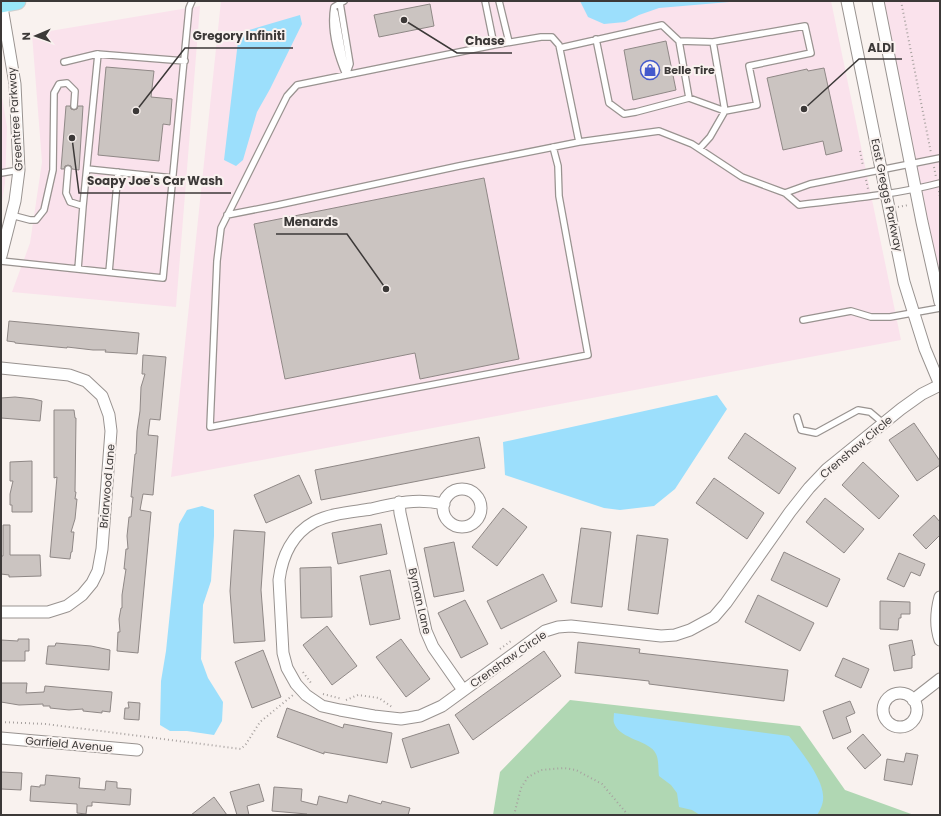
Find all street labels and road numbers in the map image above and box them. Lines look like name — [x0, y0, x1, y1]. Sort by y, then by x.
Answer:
street label: Greentree Parkway — [3, 66, 27, 172]
street label: East Greggs Parkway — [867, 137, 907, 254]
street label: Crenshaw Circle — [816, 412, 896, 482]
street label: Briarwood Lane — [95, 443, 119, 529]
street label: Byman Lane — [405, 566, 435, 636]
street label: Crenshaw Circle — [466, 626, 550, 691]
street label: Garfield Avenue — [25, 732, 114, 756]

